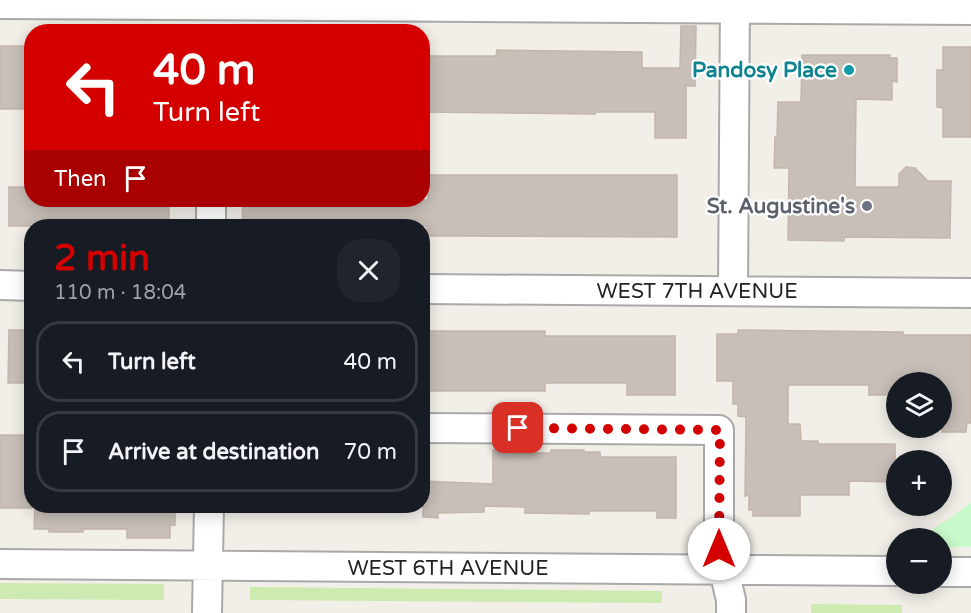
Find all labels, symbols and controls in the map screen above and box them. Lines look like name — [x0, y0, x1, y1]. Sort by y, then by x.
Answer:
text: 40 m — [153, 45, 255, 96]
icon: left — [54, 48, 132, 126]
place label: Pandosy Place — [692, 58, 837, 83]
marker: Pandosy Place — [842, 63, 856, 77]
text: Turn left — [153, 96, 260, 129]
icon: arrive — [119, 162, 152, 195]
text: Then — [54, 166, 107, 192]
place label: St. Augustine's — [707, 194, 855, 219]
marker: St. Augustine's — [860, 199, 874, 213]
text: 2 min — [54, 237, 150, 280]
button: close — [337, 239, 400, 302]
street label: WEST 7TH AVENUE — [596, 279, 798, 304]
text: 110 m · 18:04 — [54, 281, 186, 305]
icon: left — [57, 345, 90, 378]
text: Turn left — [108, 349, 196, 375]
text: 40 m — [343, 349, 397, 375]
map controls — [886, 372, 952, 594]
button: layers — [886, 372, 952, 438]
pin — [492, 402, 543, 453]
icon: arrive — [501, 411, 534, 444]
icon: arrive — [57, 435, 90, 468]
text: Arrive at destination — [108, 439, 319, 465]
text: 70 m — [343, 439, 397, 465]
button: + — [886, 450, 952, 516]
position arrow — [687, 517, 751, 581]
button: − — [886, 528, 952, 594]
street label: WEST 6TH AVENUE — [347, 556, 549, 581]

